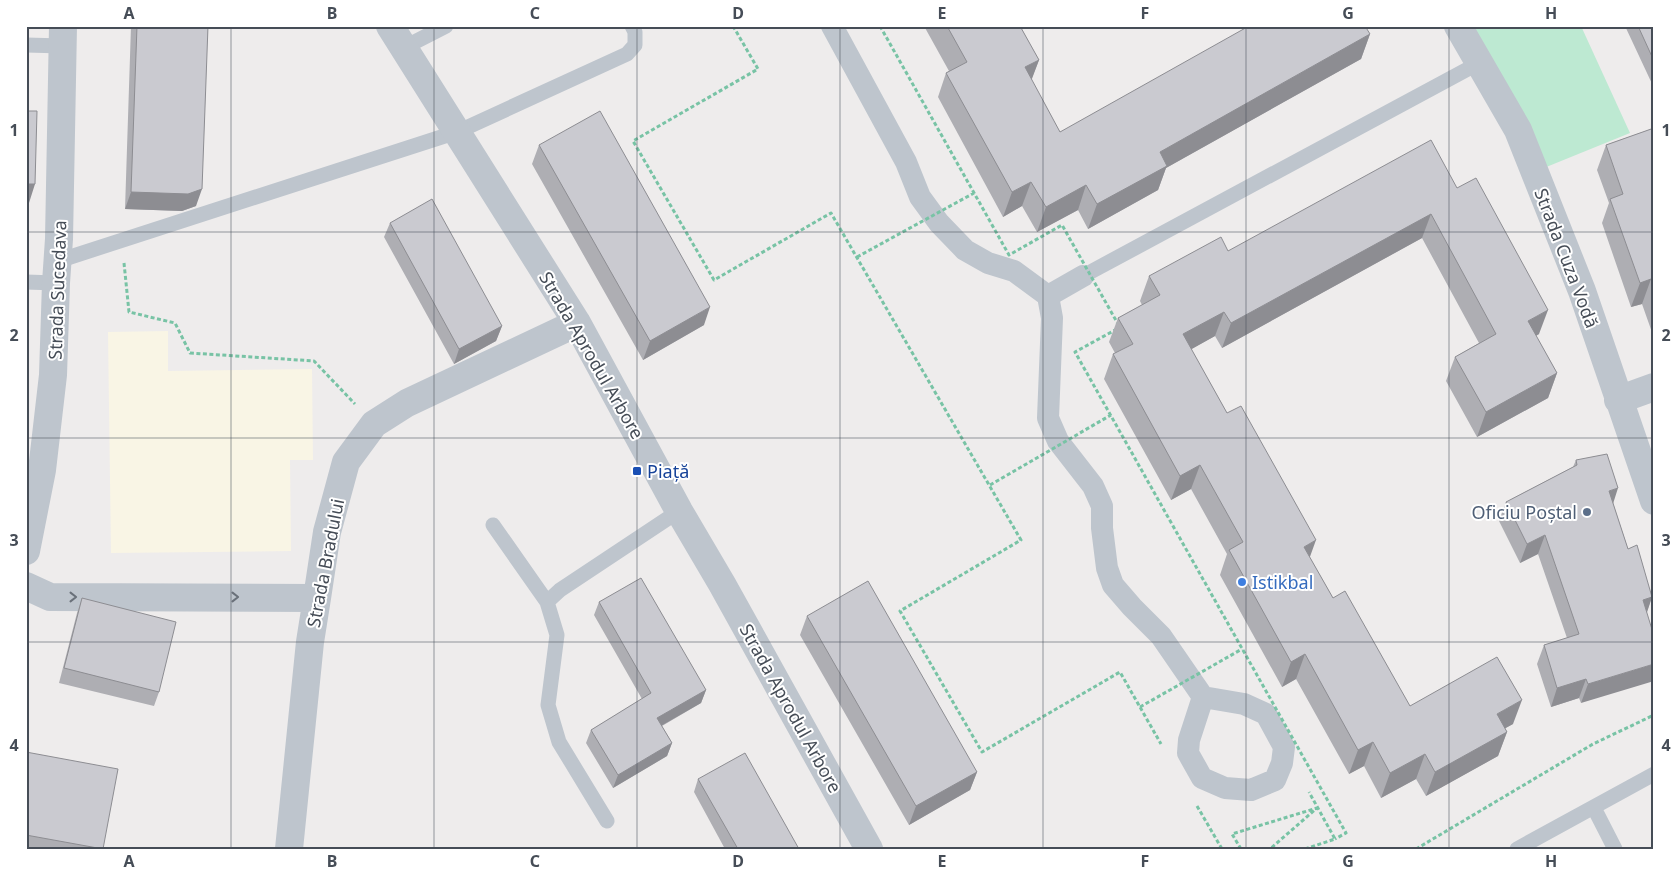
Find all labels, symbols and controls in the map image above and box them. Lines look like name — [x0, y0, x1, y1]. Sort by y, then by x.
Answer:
text: A — [123, 2, 135, 24]
text: B — [327, 2, 337, 24]
text: C — [530, 2, 540, 24]
text: D — [732, 2, 744, 24]
text: E — [938, 2, 947, 24]
text: F — [1141, 2, 1149, 24]
text: G — [1342, 2, 1354, 24]
text: H — [1545, 2, 1557, 24]
text: 1 — [9, 119, 19, 141]
text: 1 — [1661, 119, 1671, 141]
street label: Strada Cuza Vodă — [1529, 185, 1605, 331]
street label: Strada Sucedava — [43, 220, 71, 360]
street label: Strada Aprodul Arbore — [534, 267, 650, 443]
text: 2 — [9, 324, 19, 346]
text: 2 — [1661, 324, 1671, 346]
place label: Piață — [647, 459, 689, 483]
marker: Piață — [631, 465, 643, 477]
street label: Strada Bradului — [301, 496, 349, 630]
place label: Oficiu Poștal — [1471, 500, 1577, 524]
marker: Oficiu Poștal — [1581, 506, 1593, 518]
text: 3 — [9, 529, 19, 551]
text: 3 — [1661, 529, 1671, 551]
place label: Istikbal — [1252, 570, 1313, 594]
marker: Istikbal — [1236, 576, 1248, 588]
one-way arrow — [70, 592, 77, 602]
one-way arrow — [232, 592, 240, 602]
street label: Strada Aprodul Arbore — [735, 619, 847, 797]
text: 4 — [9, 734, 19, 756]
text: 4 — [1661, 734, 1671, 756]
text: A — [123, 850, 135, 872]
text: B — [327, 850, 337, 872]
text: C — [530, 850, 540, 872]
text: D — [732, 850, 744, 872]
text: E — [938, 850, 947, 872]
text: F — [1141, 850, 1149, 872]
text: G — [1342, 850, 1354, 872]
text: H — [1545, 850, 1557, 872]

